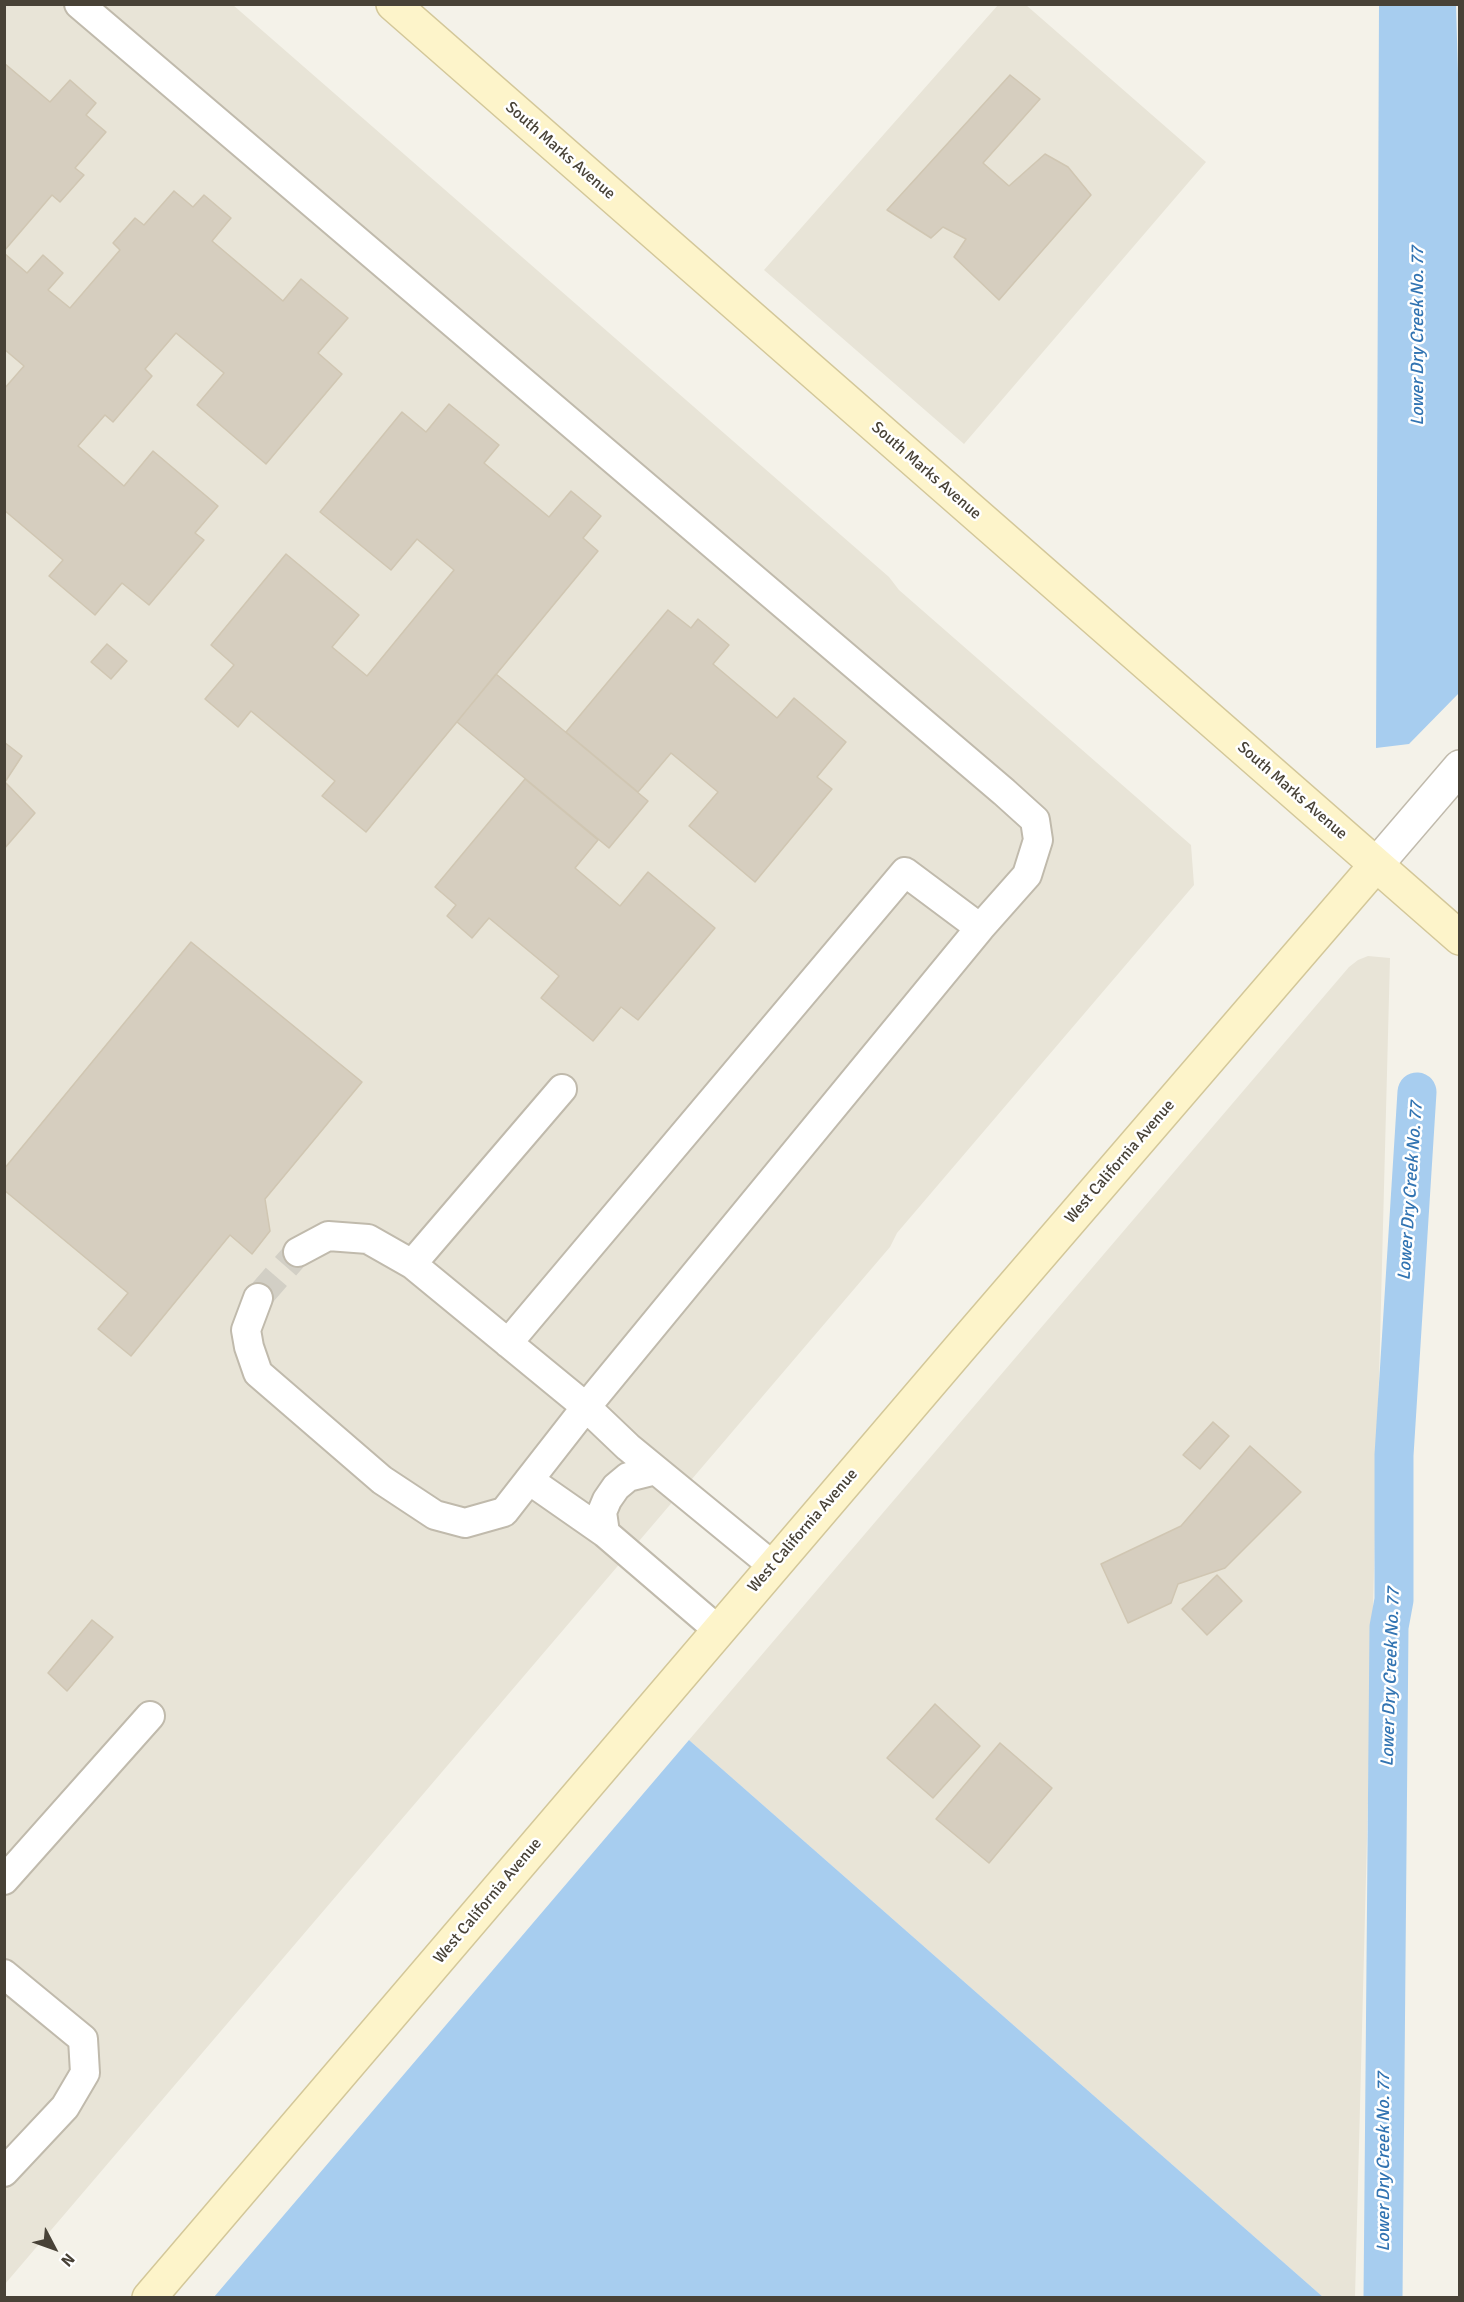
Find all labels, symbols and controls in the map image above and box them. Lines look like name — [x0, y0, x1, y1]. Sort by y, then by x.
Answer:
street label: South Marks Avenue — [501, 98, 619, 204]
water label: Lower Dry Creek No. 77 — [1407, 246, 1429, 426]
street label: South Marks Avenue — [867, 418, 985, 524]
street label: South Marks Avenue — [1233, 738, 1351, 844]
street label: West California Avenue — [1061, 1096, 1179, 1228]
water label: Lower Dry Creek No. 77 — [1394, 1101, 1428, 1281]
street label: West California Avenue — [744, 1465, 862, 1597]
water label: Lower Dry Creek No. 77 — [1377, 1587, 1405, 1767]
street label: West California Avenue — [430, 1834, 546, 1968]
water label: Lower Dry Creek No. 77 — [1373, 2072, 1395, 2252]
north arrow — [24, 2218, 84, 2278]
text: N — [56, 2249, 79, 2271]

